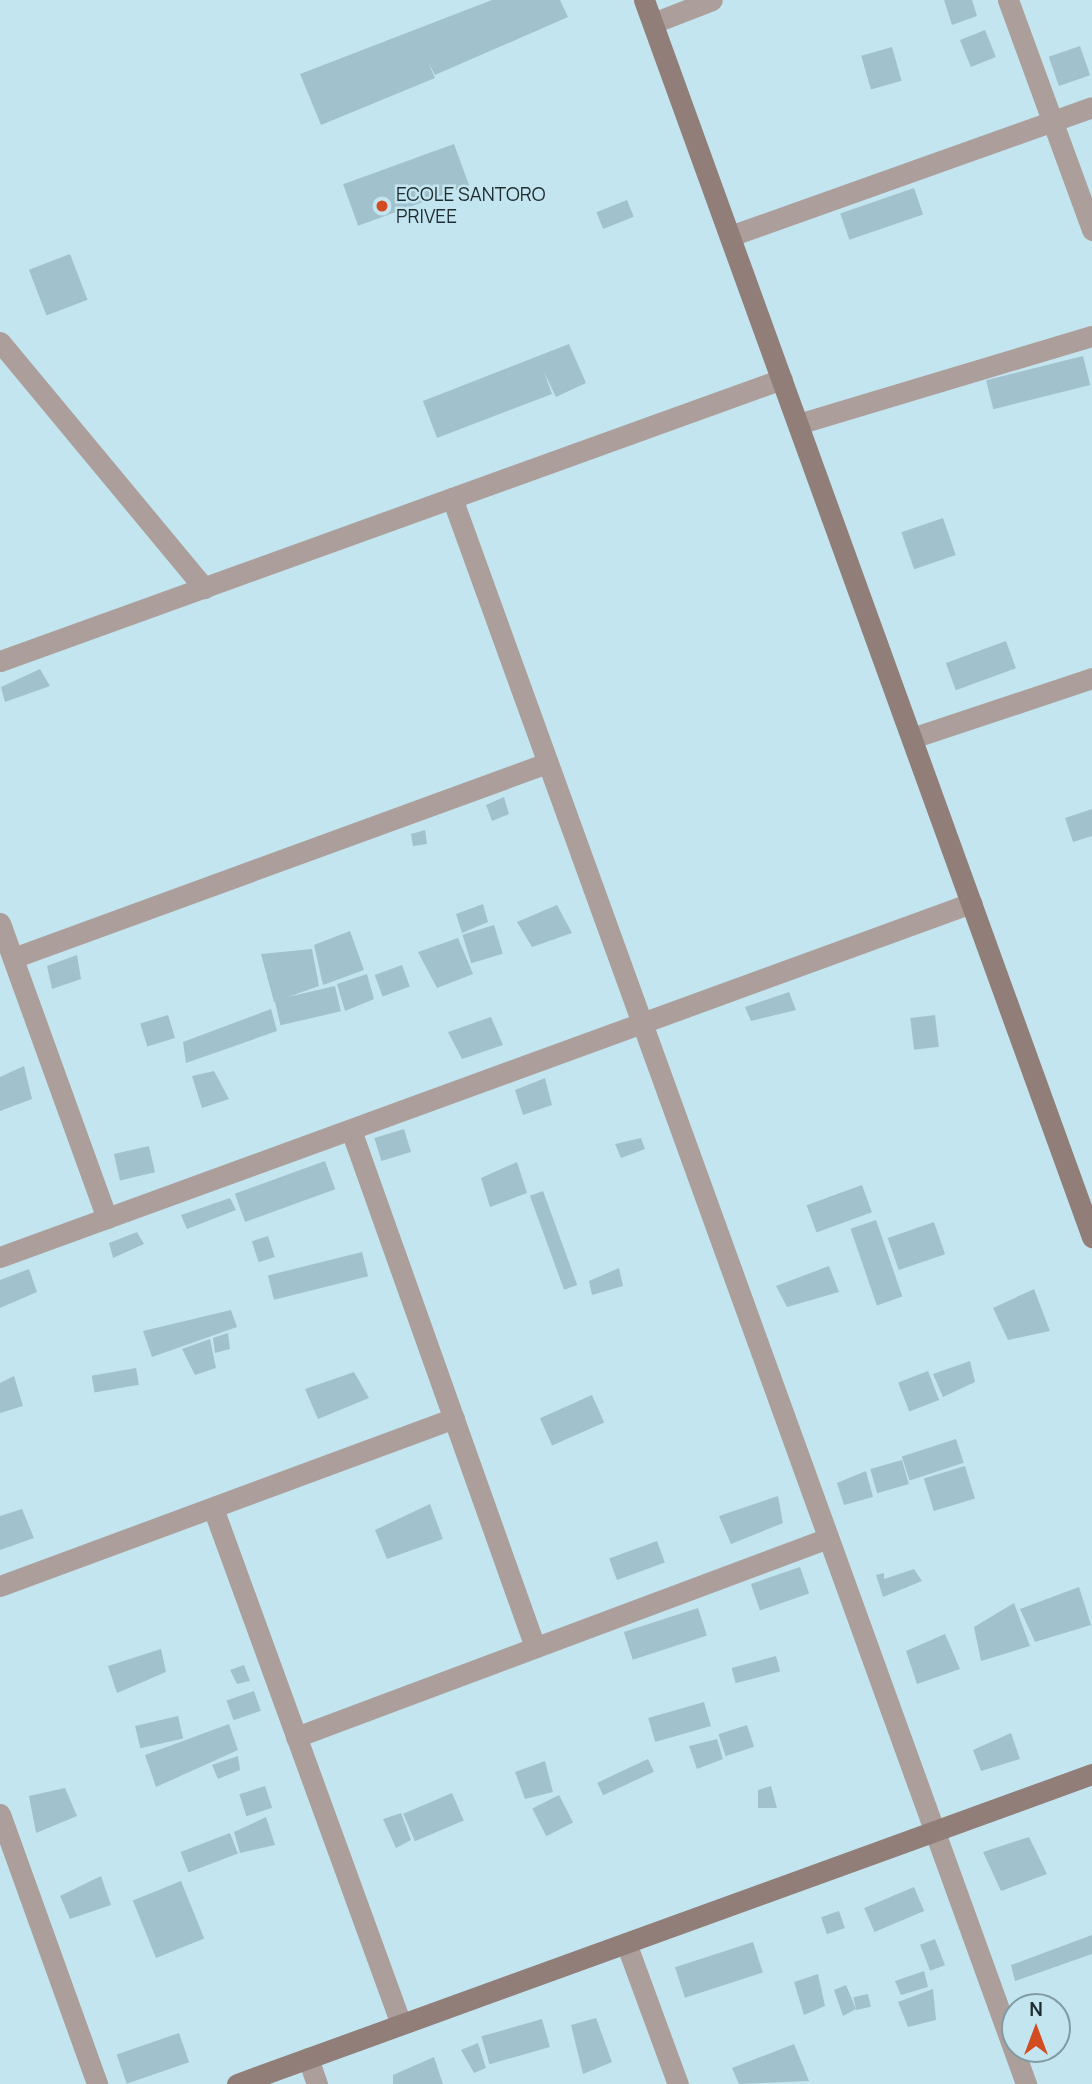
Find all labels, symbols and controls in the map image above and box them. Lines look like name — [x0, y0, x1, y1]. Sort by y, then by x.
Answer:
place label: ECOLE SANTORO PRIVEE — [396, 184, 546, 228]
marker: ECOLE SANTORO PRIVEE — [374, 198, 390, 214]
north arrow — [1001, 1993, 1071, 2063]
text: N — [1029, 1996, 1043, 2022]

